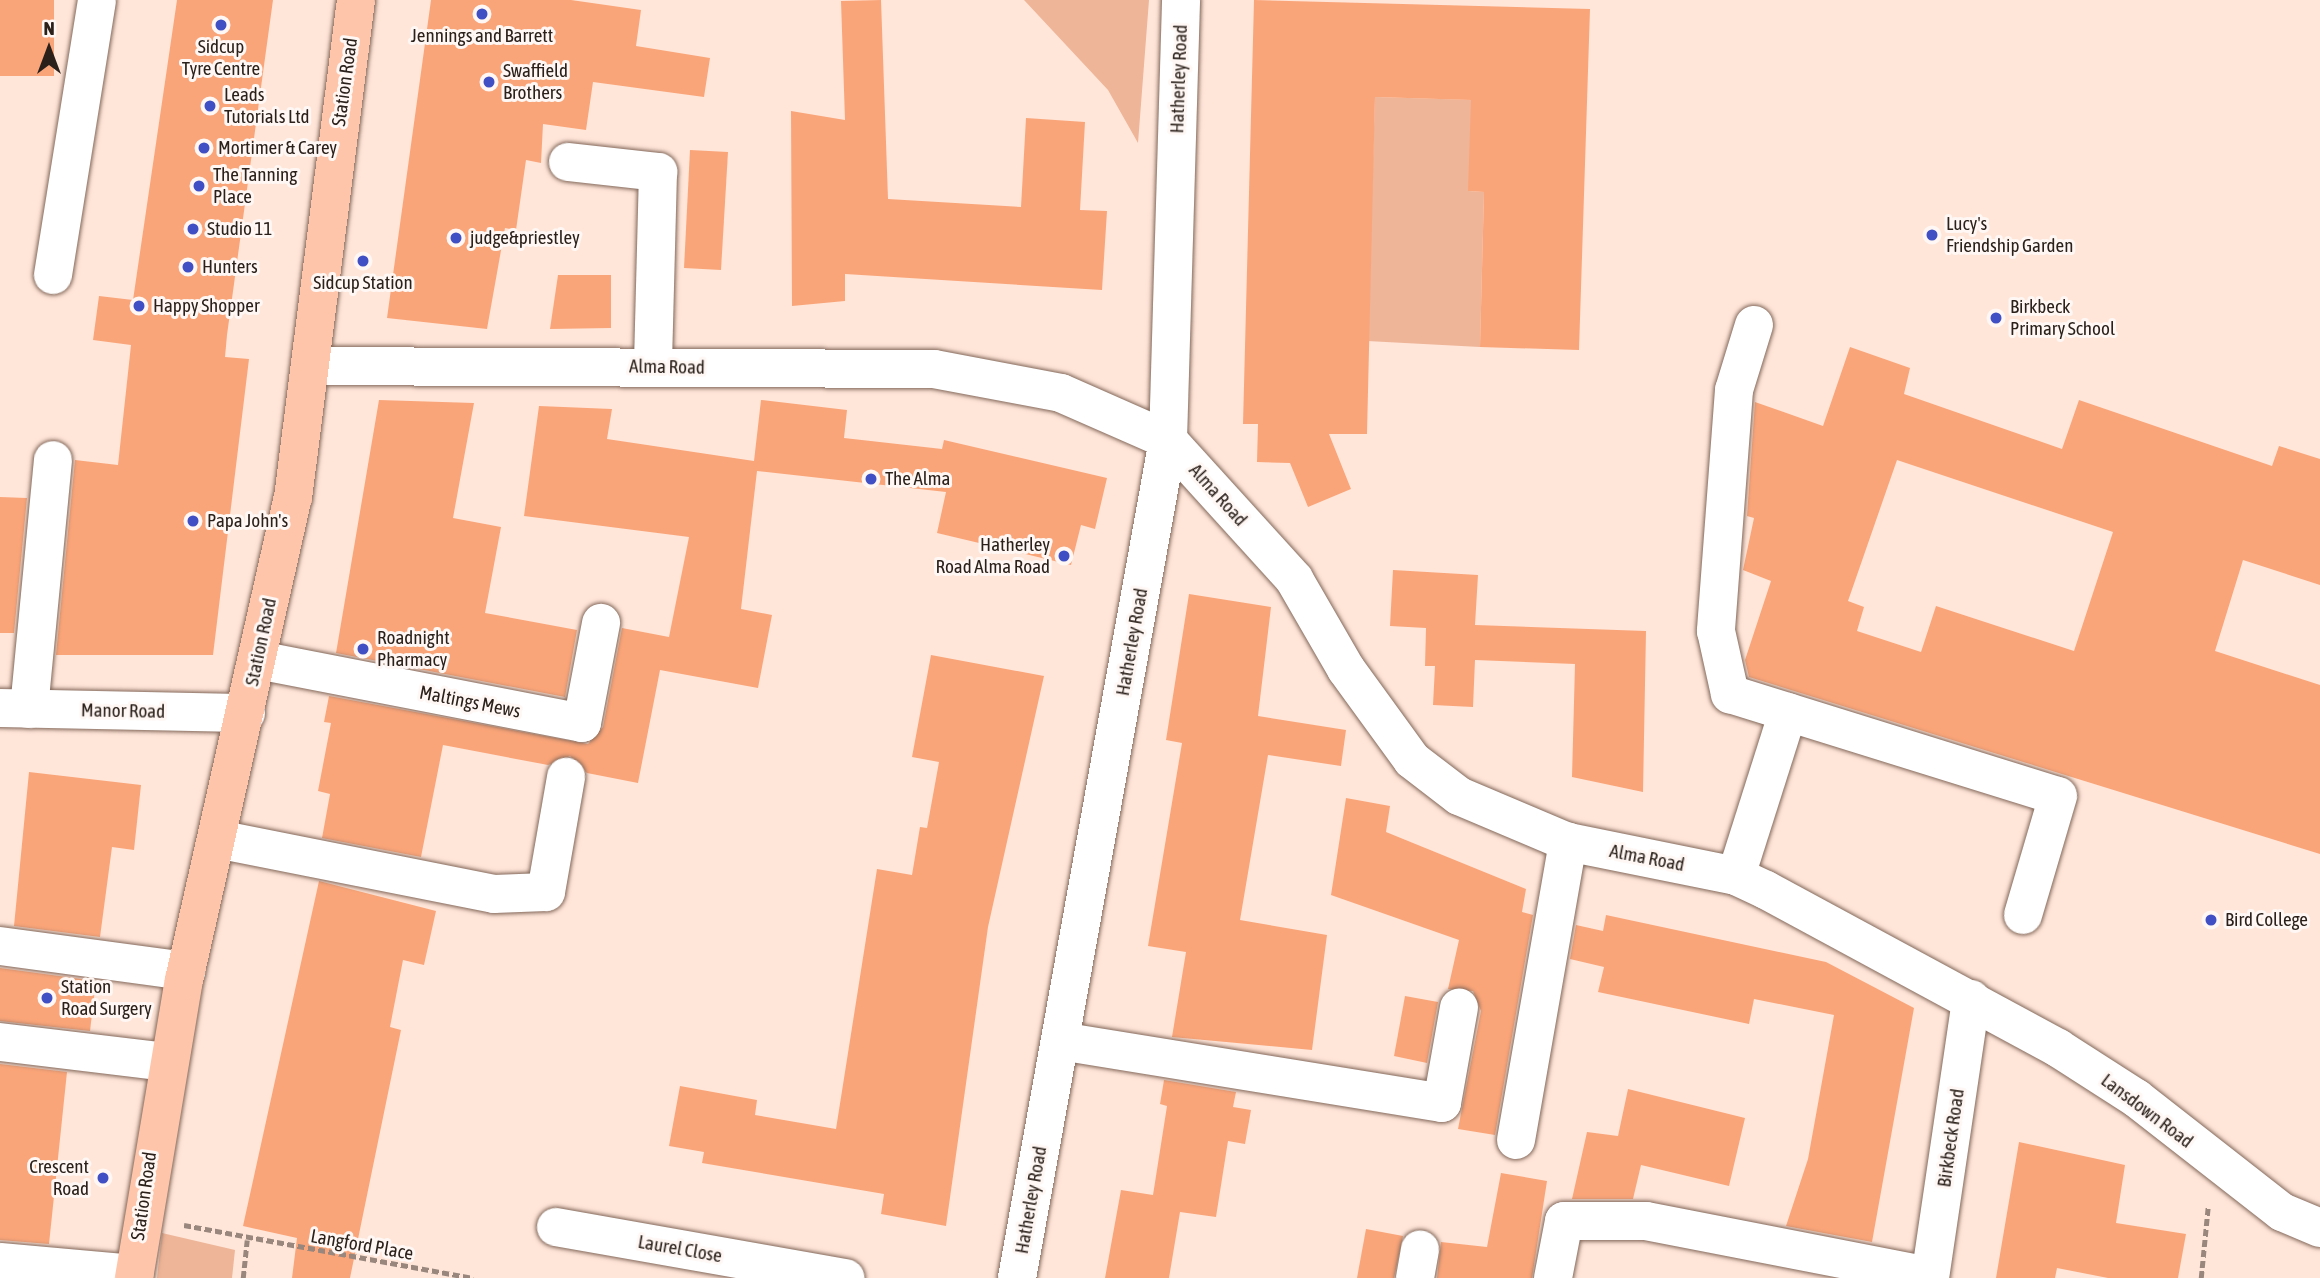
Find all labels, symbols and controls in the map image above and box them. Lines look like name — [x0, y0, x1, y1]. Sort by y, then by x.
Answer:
marker: Jennings and Barrett — [474, 6, 490, 22]
north arrow — [14, 14, 84, 84]
text: N — [43, 17, 55, 39]
marker: Sidcup Tyre Centre — [213, 17, 229, 33]
street label: Hatherley Road — [1166, 24, 1192, 134]
place label: Jennings and Barrett — [411, 25, 553, 47]
place label: Sidcup Tyre Centre — [182, 36, 260, 80]
street label: Station Road — [328, 36, 362, 128]
place label: Swaffield Brothers — [503, 60, 568, 104]
marker: Swaffield Brothers — [481, 74, 497, 90]
place label: Leads Tutorials Ltd — [224, 84, 310, 128]
marker: Leads Tutorials Ltd — [202, 98, 218, 114]
place label: Mortimer & Carey — [218, 137, 337, 159]
marker: Mortimer & Carey — [196, 140, 212, 156]
place label: The Tanning Place — [213, 164, 297, 208]
marker: The Tanning Place — [191, 178, 207, 194]
place label: Lucy's Friendship Garden — [1946, 213, 2073, 257]
place label: Studio 11 — [207, 218, 272, 240]
marker: Studio 11 — [185, 221, 201, 237]
place label: judge&priestley — [470, 227, 580, 249]
marker: Lucy's Friendship Garden — [1924, 227, 1940, 243]
marker: judge&priestley — [448, 230, 464, 246]
marker: Sidcup Station — [355, 253, 371, 269]
place label: Hunters — [202, 256, 258, 278]
marker: Hunters — [180, 259, 196, 275]
place label: Sidcup Station — [313, 272, 413, 294]
place label: Happy Shopper — [153, 295, 259, 317]
place label: Birkbeck Primary School — [2010, 296, 2115, 340]
marker: Happy Shopper — [131, 298, 147, 314]
marker: Birkbeck Primary School — [1988, 310, 2004, 326]
street label: Alma Road — [629, 355, 705, 379]
street label: Alma Road — [1184, 459, 1252, 531]
place label: The Alma — [885, 468, 950, 490]
marker: The Alma — [863, 471, 879, 487]
place label: Papa John's — [207, 510, 288, 532]
marker: Papa John's — [185, 513, 201, 529]
place label: Hatherley Road Alma Road — [935, 534, 1050, 578]
marker: Hatherley Road Alma Road — [1056, 548, 1072, 564]
street label: Hatherley Road — [1111, 586, 1153, 698]
street label: Station Road — [241, 596, 281, 688]
place label: Roadnight Pharmacy — [377, 627, 450, 671]
marker: Roadnight Pharmacy — [355, 641, 371, 657]
street label: Maltings Mews — [418, 681, 522, 723]
street label: Manor Road — [81, 699, 165, 723]
street label: Alma Road — [1608, 840, 1686, 876]
place label: Bird College — [2225, 909, 2308, 931]
marker: Bird College — [2203, 912, 2219, 928]
place label: Station Road Surgery — [61, 976, 152, 1020]
marker: Station Road Surgery — [39, 990, 55, 1006]
street label: Lansdown Road — [2096, 1069, 2198, 1153]
street label: Birkbeck Road — [1933, 1087, 1969, 1189]
street label: Hatherley Road — [1010, 1144, 1052, 1256]
street label: Station Road — [127, 1150, 161, 1242]
place label: Crescent Road — [29, 1156, 89, 1200]
marker: Crescent Road — [95, 1170, 111, 1186]
street label: Langford Place — [309, 1225, 415, 1265]
street label: Laurel Close — [636, 1230, 724, 1268]

